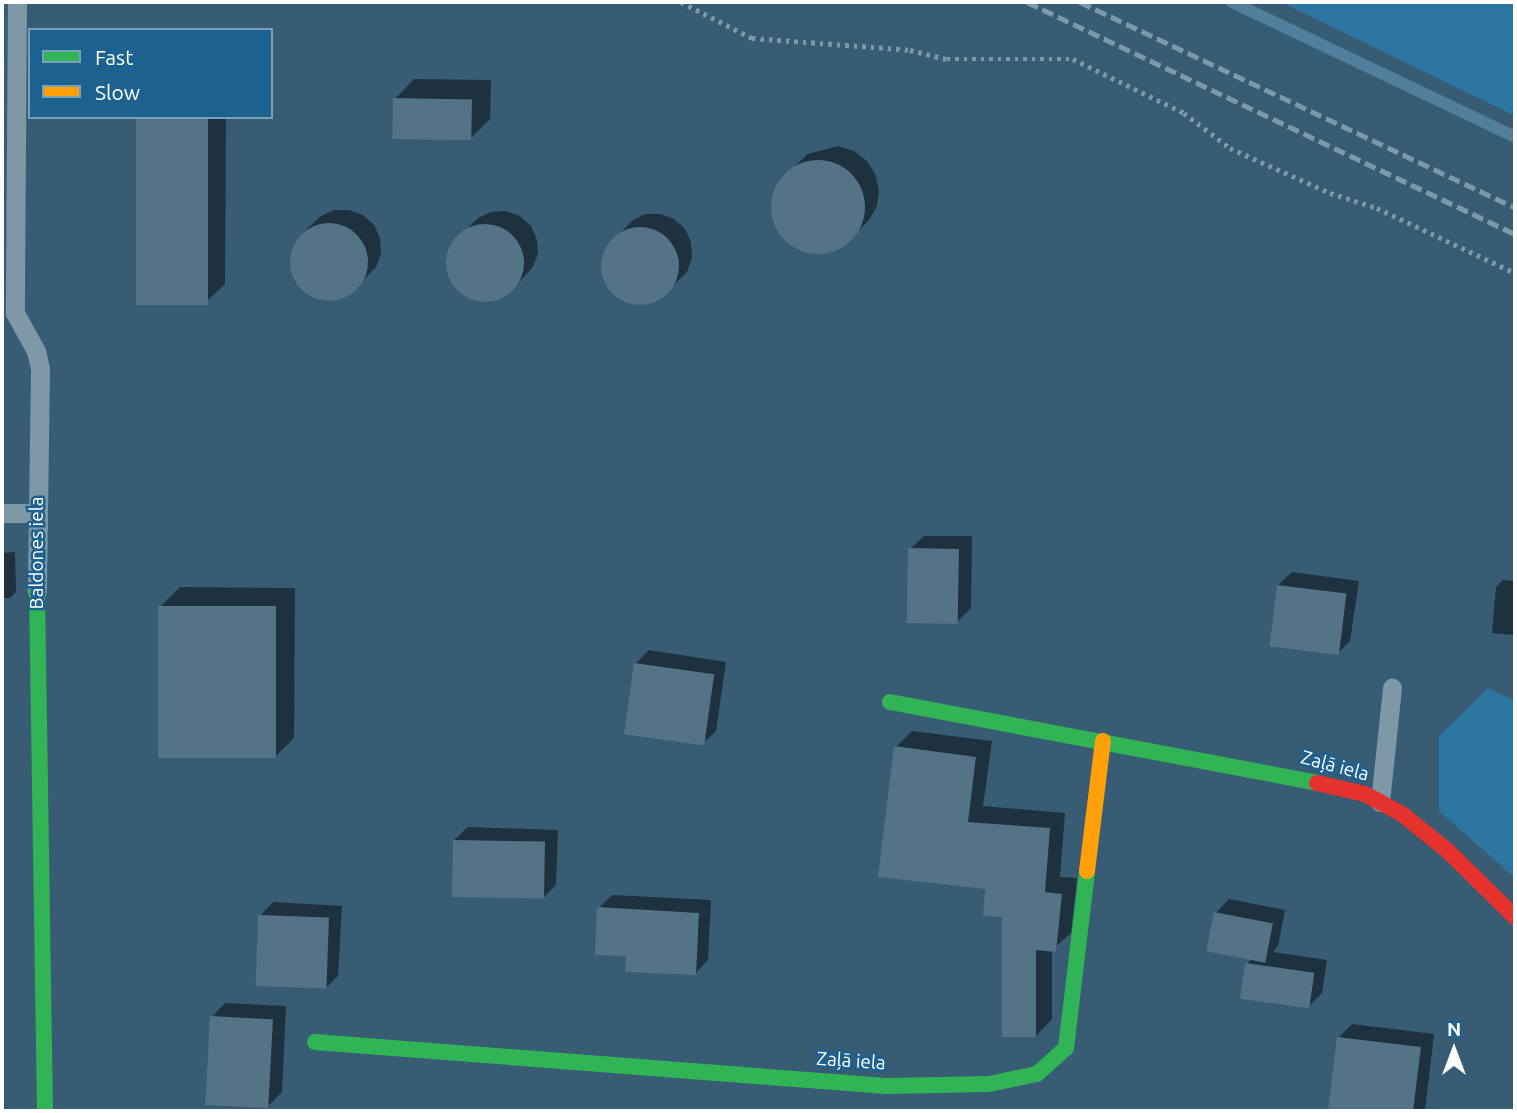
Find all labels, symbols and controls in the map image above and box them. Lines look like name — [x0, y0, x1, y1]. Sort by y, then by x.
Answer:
legend — [28, 28, 273, 119]
text: Fast — [95, 45, 133, 69]
text: Slow — [95, 80, 140, 104]
street label: Baldones iela — [26, 497, 48, 609]
street label: Zaļā iela — [1298, 746, 1372, 786]
north arrow — [1419, 1015, 1489, 1085]
text: N — [1447, 1018, 1461, 1040]
street label: Zaļā iela — [816, 1047, 886, 1075]

